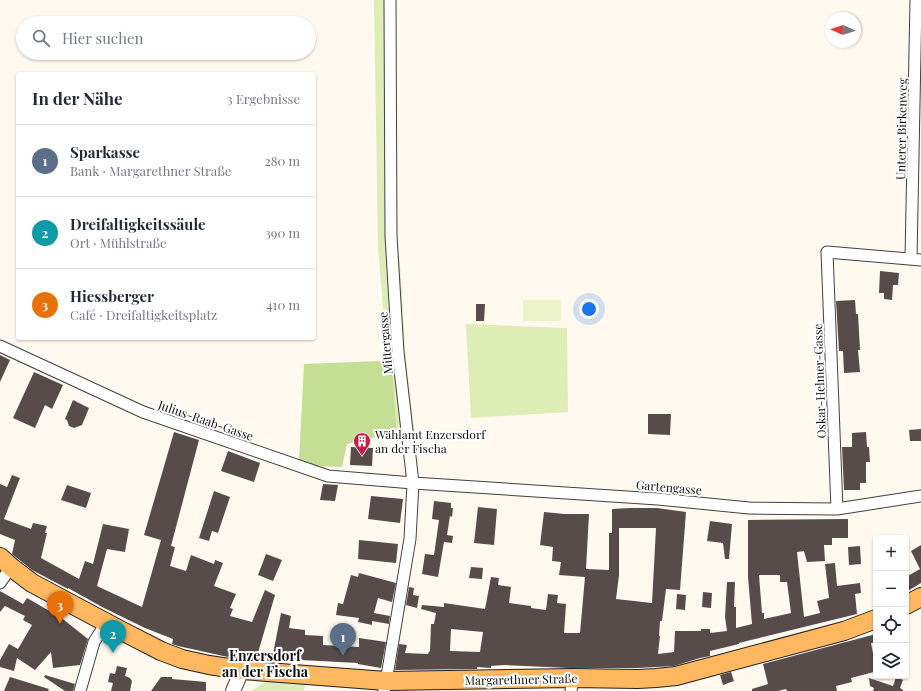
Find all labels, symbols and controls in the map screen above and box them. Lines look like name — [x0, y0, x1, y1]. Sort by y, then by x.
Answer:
north arrow — [825, 12, 861, 48]
search box — [16, 16, 316, 60]
icon: search — [30, 27, 52, 49]
text: Hier suchen — [62, 28, 144, 48]
street label: Unterer Birkenweg — [892, 77, 910, 180]
text: In der Nähe — [32, 87, 123, 109]
text: 3 Ergebnisse — [227, 90, 300, 107]
text: Sparkasse — [70, 142, 140, 162]
text: 1 — [43, 152, 47, 169]
text: 280 m — [264, 152, 300, 169]
text: Bank · Margarethner Straße — [70, 162, 231, 179]
text: Dreifaltigkeitssäule — [70, 214, 206, 234]
text: 2 — [42, 224, 48, 241]
text: 390 m — [265, 224, 300, 241]
text: Ort · Mühlstraße — [70, 234, 167, 251]
text: Hiessberger — [70, 286, 154, 306]
text: 3 — [42, 296, 48, 313]
text: 410 m — [266, 296, 300, 313]
your location — [579, 299, 599, 319]
text: Café · Dreifaltigkeitsplatz — [70, 306, 217, 323]
street label: Mittergasse — [374, 311, 396, 375]
street label: Oskar-Helmer-Gasse — [809, 323, 829, 439]
street label: Julius-Raab-Gasse — [155, 396, 256, 444]
place label: Wählamt Enzersdorf an der Fischa — [374, 426, 486, 456]
building icon: Wählamt Enzersdorf an der Fischa — [352, 431, 372, 456]
street label: Gartengasse — [635, 476, 703, 498]
map controls — [873, 535, 909, 679]
button: + — [873, 535, 909, 571]
button: − — [873, 571, 909, 607]
pin: 3 — [47, 591, 73, 624]
button: locate — [873, 607, 909, 643]
pin: 2 — [100, 620, 126, 653]
pin: 1 — [330, 623, 356, 656]
button: layers — [873, 643, 909, 679]
district label: Enzersdorf an der Fischa — [222, 646, 309, 681]
street label: Margarethner Straße — [464, 670, 578, 688]

